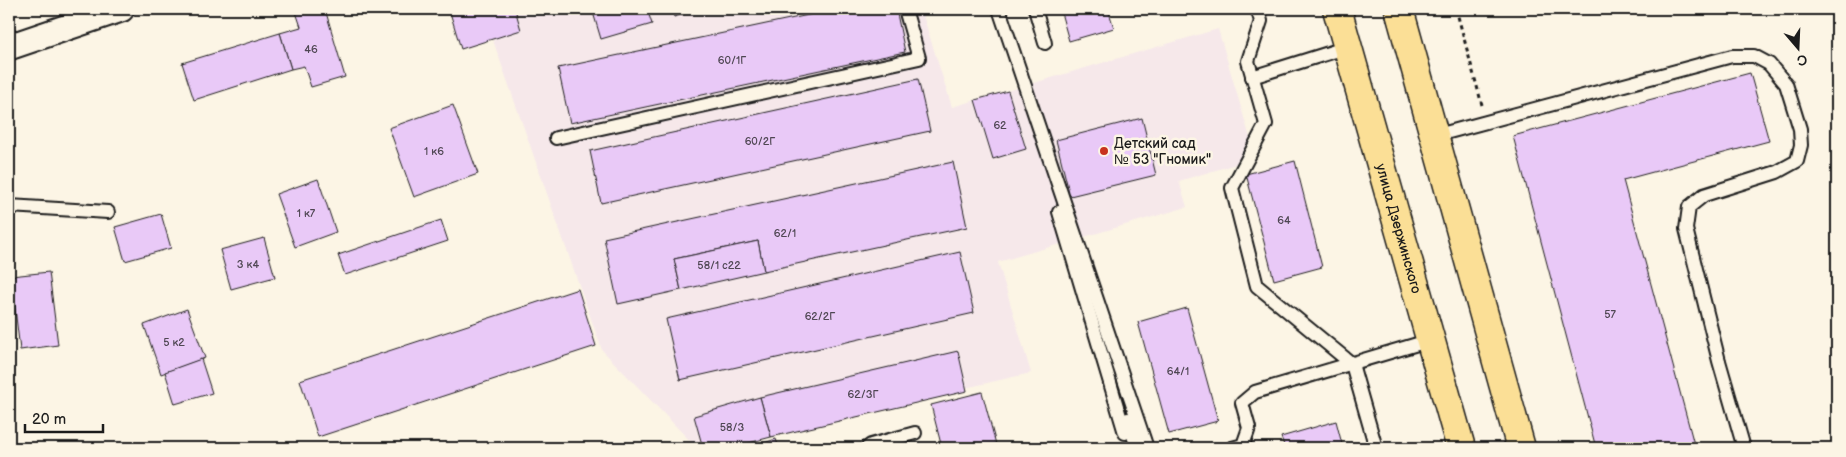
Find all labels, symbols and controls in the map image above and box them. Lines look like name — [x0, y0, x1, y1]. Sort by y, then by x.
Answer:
north arrow — [1774, 22, 1824, 72]
house number: 46 — [304, 43, 318, 56]
text: С — [1794, 50, 1809, 70]
house number: 60/1Г — [718, 54, 746, 67]
house number: 62 — [993, 119, 1007, 132]
house number: 60/2Г — [745, 135, 775, 148]
place label: Детский сад № 53 "Гномик" — [1114, 135, 1211, 168]
house number: 1 к6 — [424, 145, 444, 158]
marker: Детский сад № 53 "Гномик" — [1098, 145, 1110, 157]
street label: улица Дзержинского — [1373, 162, 1425, 295]
house number: 1 к7 — [297, 207, 316, 220]
house number: 64 — [1277, 214, 1291, 227]
house number: 62/1 — [774, 227, 796, 240]
house number: 3 к4 — [237, 258, 259, 271]
house number: 58/1 с22 — [697, 259, 741, 272]
house number: 57 — [1604, 308, 1616, 321]
house number: 62/2Г — [805, 310, 835, 323]
house number: 5 к2 — [163, 336, 185, 349]
house number: 64/1 — [1167, 365, 1189, 378]
house number: 62/3Г — [847, 388, 879, 401]
scale bar — [25, 402, 102, 434]
text: 20 m — [32, 410, 66, 429]
house number: 58/3 — [720, 421, 744, 434]

